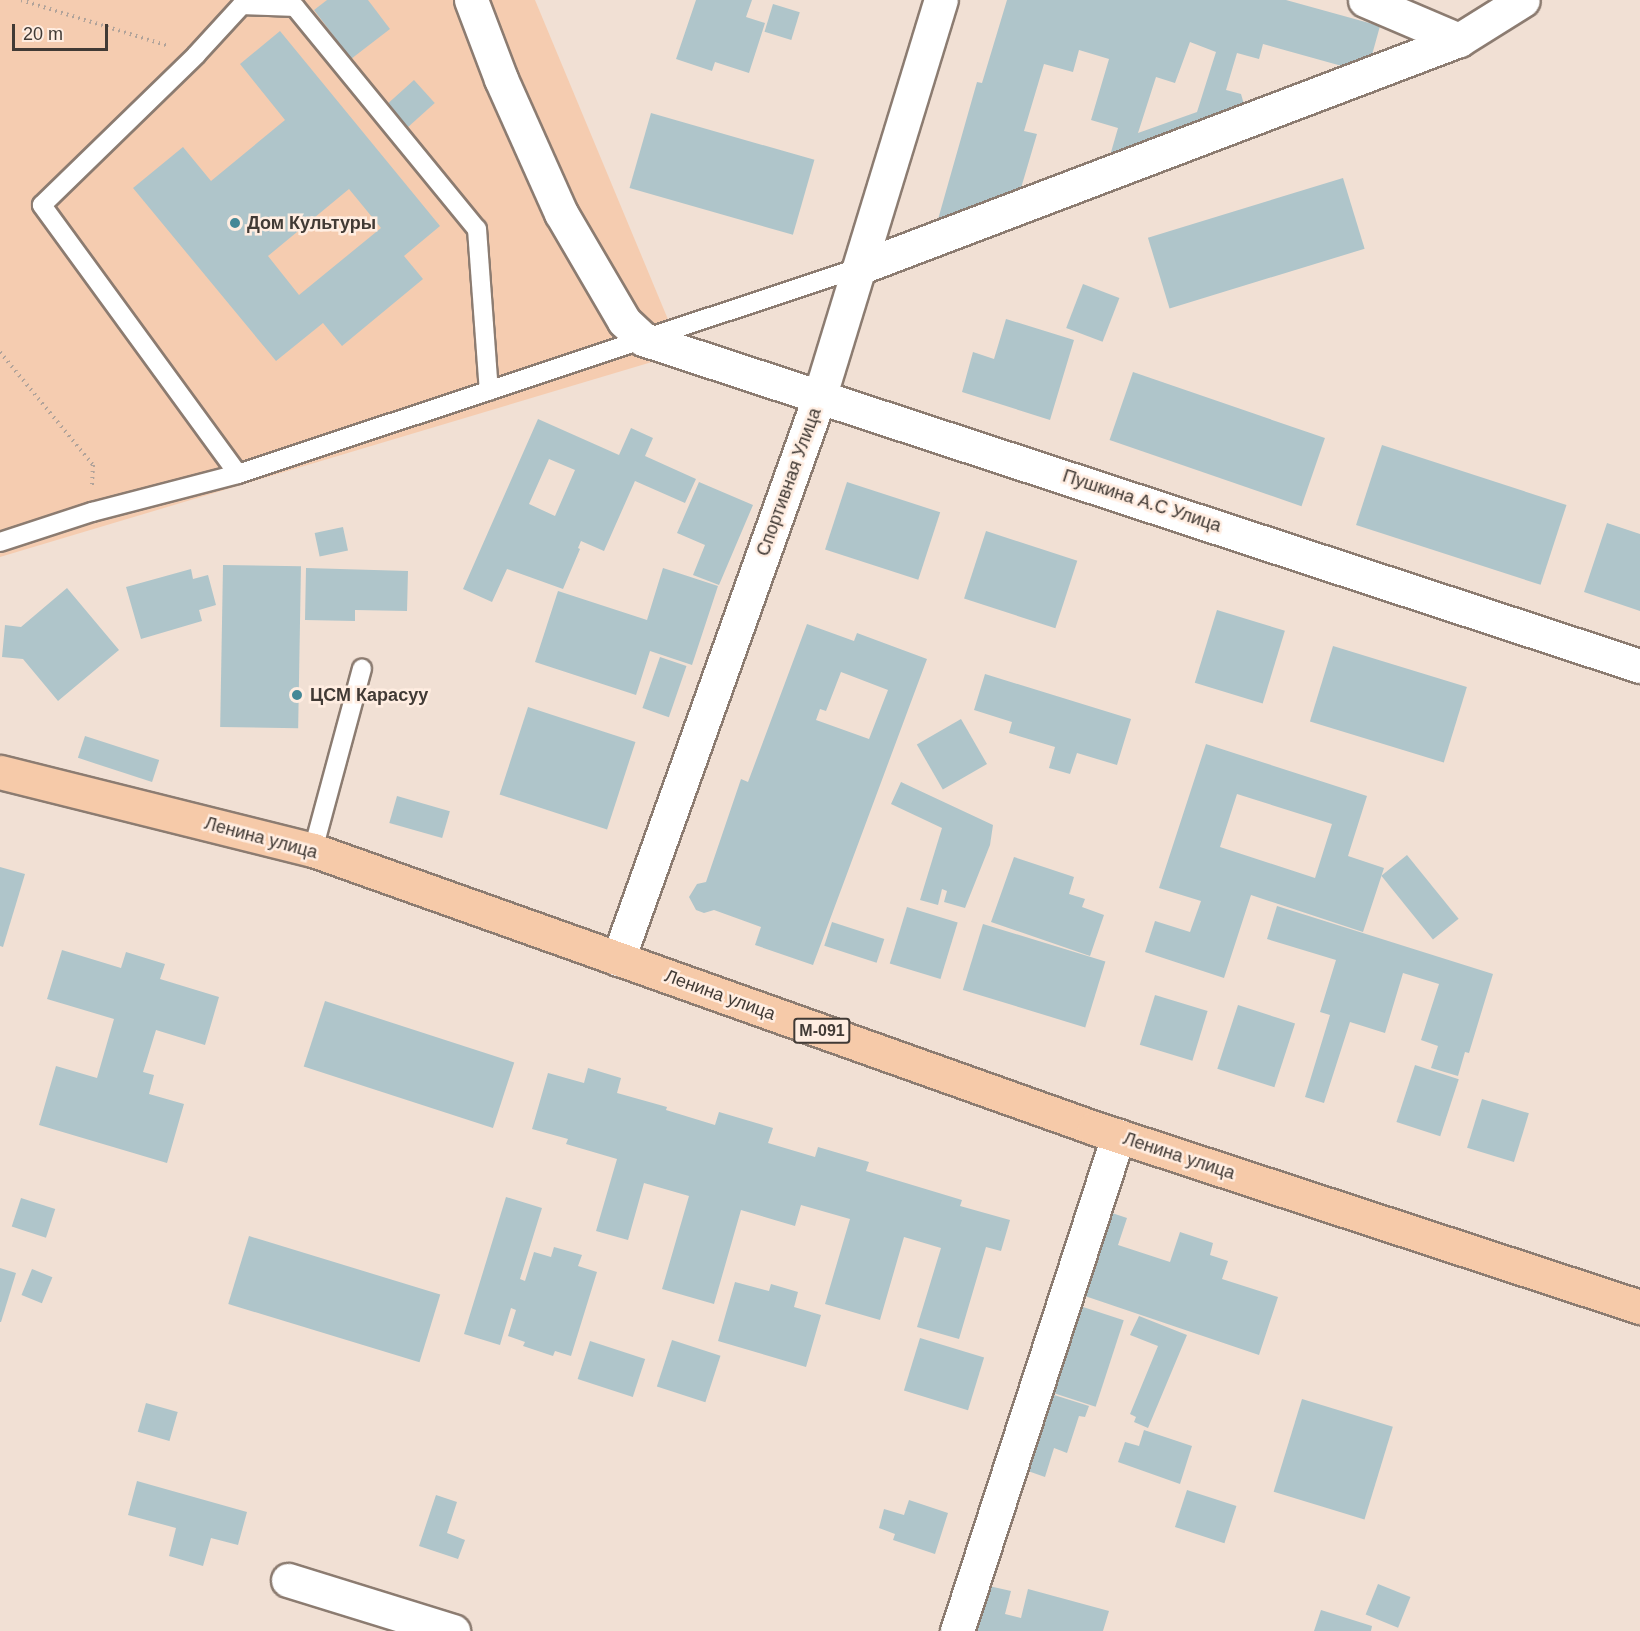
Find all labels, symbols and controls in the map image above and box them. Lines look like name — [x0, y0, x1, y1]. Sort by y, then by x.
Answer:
scale bar — [15, 12, 111, 50]
text: 20 m — [23, 24, 63, 44]
place label: Дом Культуры — [247, 212, 376, 234]
marker: Дом Культуры — [228, 216, 242, 230]
street label: Спортивная Улица — [752, 405, 826, 559]
street label: Пушкина А.С Улица — [1060, 465, 1224, 537]
place label: ЦСМ Карасуу — [310, 684, 428, 706]
marker: ЦСМ Карасуу — [288, 686, 306, 704]
street label: Ленина улица — [202, 813, 320, 863]
street label: Ленина улица — [662, 965, 778, 1025]
road number: М-091 — [792, 1018, 852, 1044]
street label: Ленина улица — [1120, 1128, 1238, 1184]

